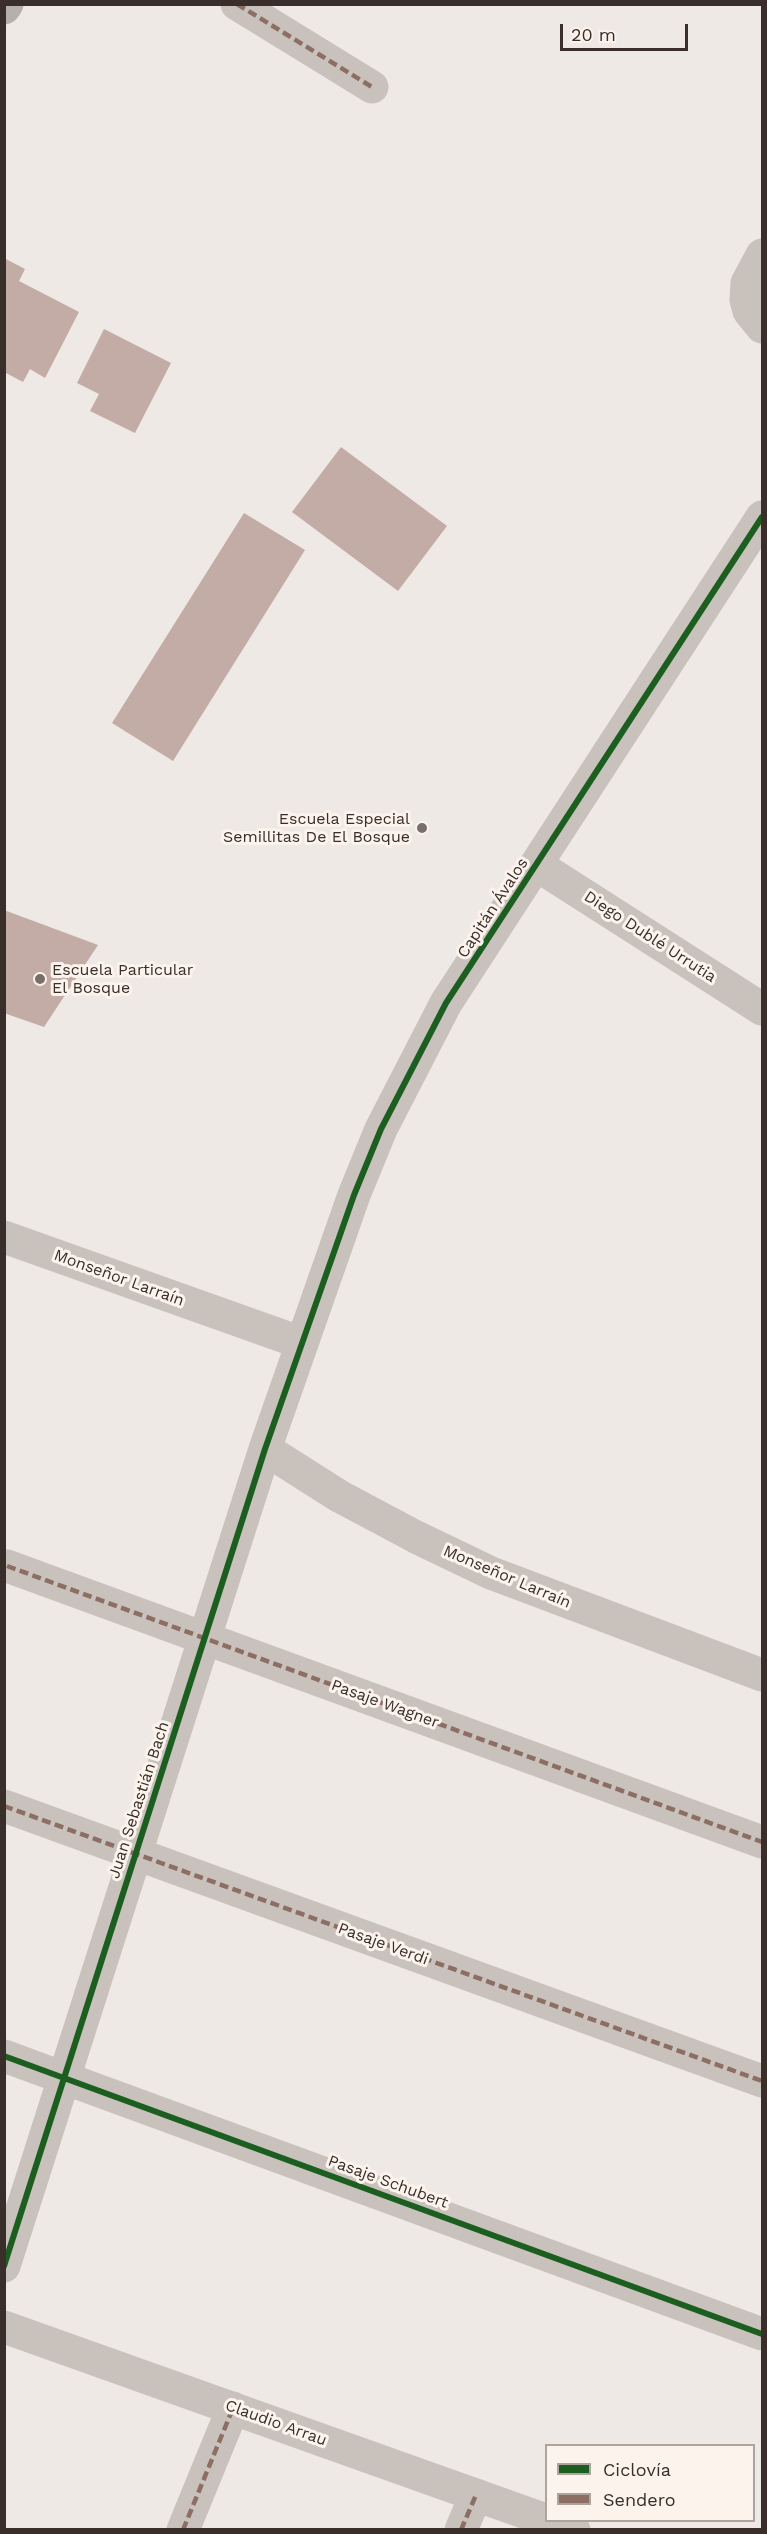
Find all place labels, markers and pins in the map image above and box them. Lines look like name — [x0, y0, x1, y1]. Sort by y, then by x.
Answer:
place label: Escuela Especial Semillitas De El Bosque — [223, 809, 410, 847]
marker: Escuela Especial Semillitas De El Bosque — [415, 821, 429, 835]
place label: Escuela Particular El Bosque — [52, 960, 193, 998]
marker: Escuela Particular El Bosque — [33, 972, 47, 986]

